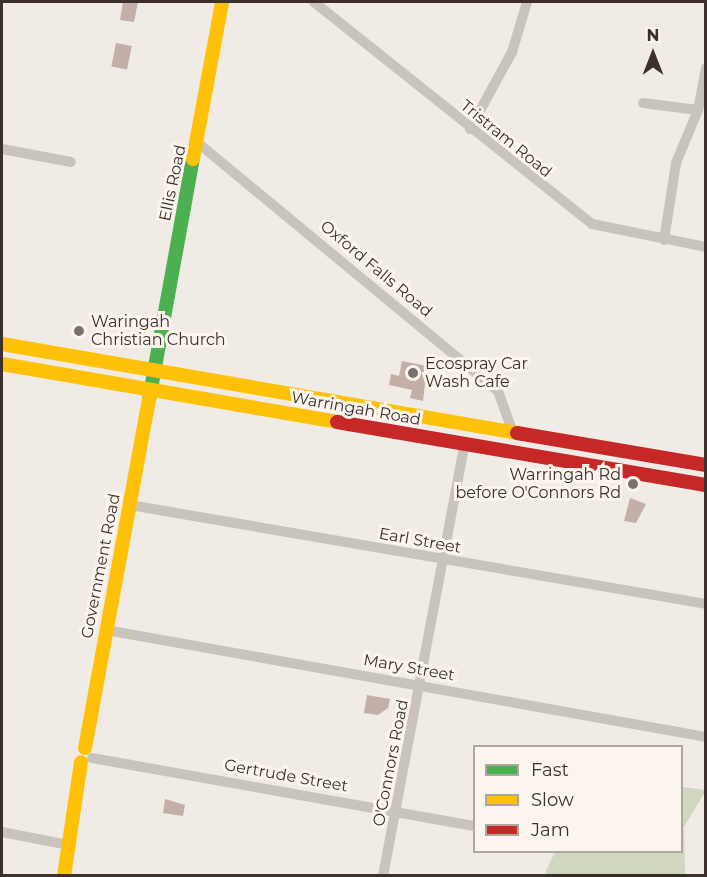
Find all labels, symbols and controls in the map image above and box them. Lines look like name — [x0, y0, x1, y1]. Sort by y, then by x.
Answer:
north arrow — [623, 24, 683, 84]
text: N — [647, 26, 659, 45]
street label: Tristram Road — [456, 96, 556, 182]
street label: Ellis Road — [156, 143, 190, 223]
street label: Oxford Falls Road — [316, 217, 436, 321]
place label: Waringah Christian Church — [91, 312, 226, 350]
marker: Waringah Christian Church — [72, 324, 86, 338]
place label: Ecospray Car Wash Cafe — [425, 354, 528, 392]
marker: Ecospray Car Wash Cafe — [406, 366, 420, 380]
street label: Warringah Road — [290, 388, 422, 430]
place label: Warringah Rd before O'Connors Rd — [456, 465, 621, 503]
marker: Warringah Rd before O'Connors Rd — [626, 477, 640, 491]
street label: Government Road — [78, 492, 124, 640]
street label: Earl Street — [377, 524, 463, 558]
street label: Mary Street — [362, 651, 456, 685]
street label: O'Connors Road — [369, 698, 413, 828]
legend — [473, 745, 683, 853]
street label: Gertrude Street — [223, 756, 349, 796]
text: Fast — [531, 759, 569, 781]
text: Slow — [531, 789, 574, 811]
text: Jam — [531, 819, 570, 841]

